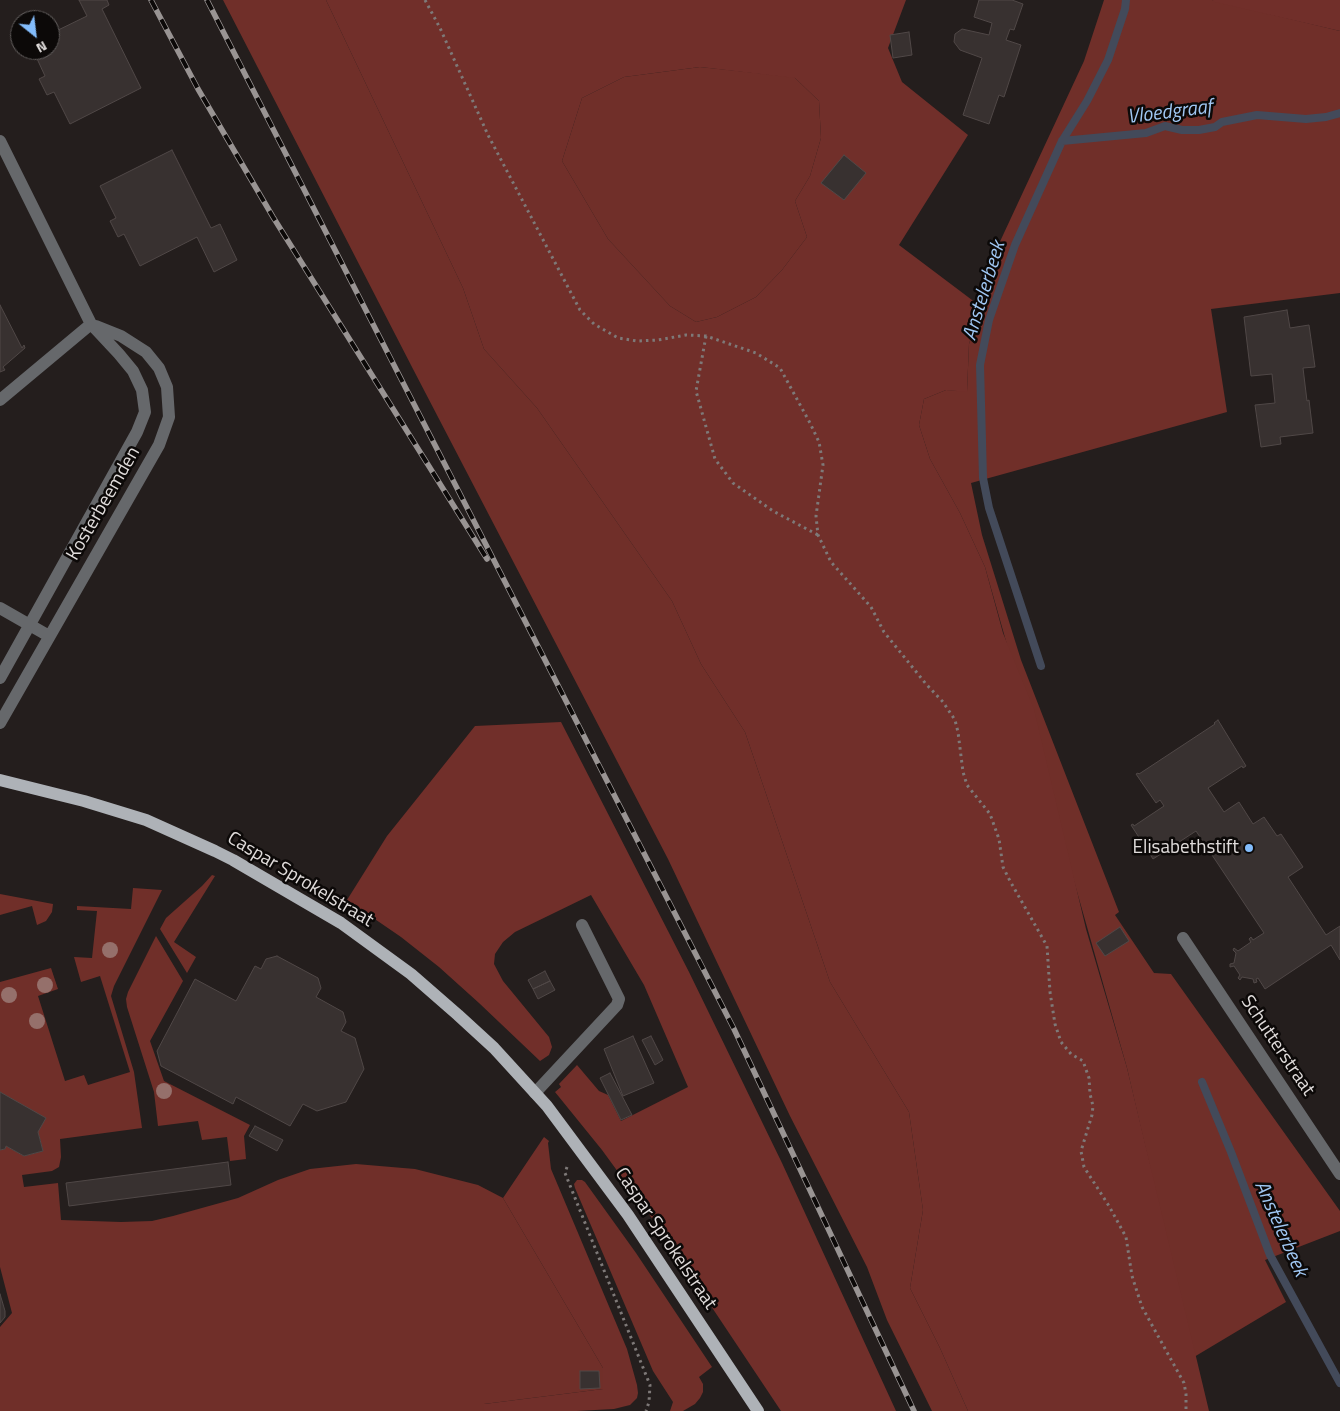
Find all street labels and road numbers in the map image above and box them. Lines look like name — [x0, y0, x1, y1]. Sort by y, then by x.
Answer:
street label: Kosterbeemden — [62, 443, 146, 565]
street label: Caspar Sprokelstraat — [223, 827, 377, 933]
street label: Schutterstraat — [1235, 991, 1319, 1101]
street label: Caspar Sprokelstraat — [609, 1164, 721, 1314]

